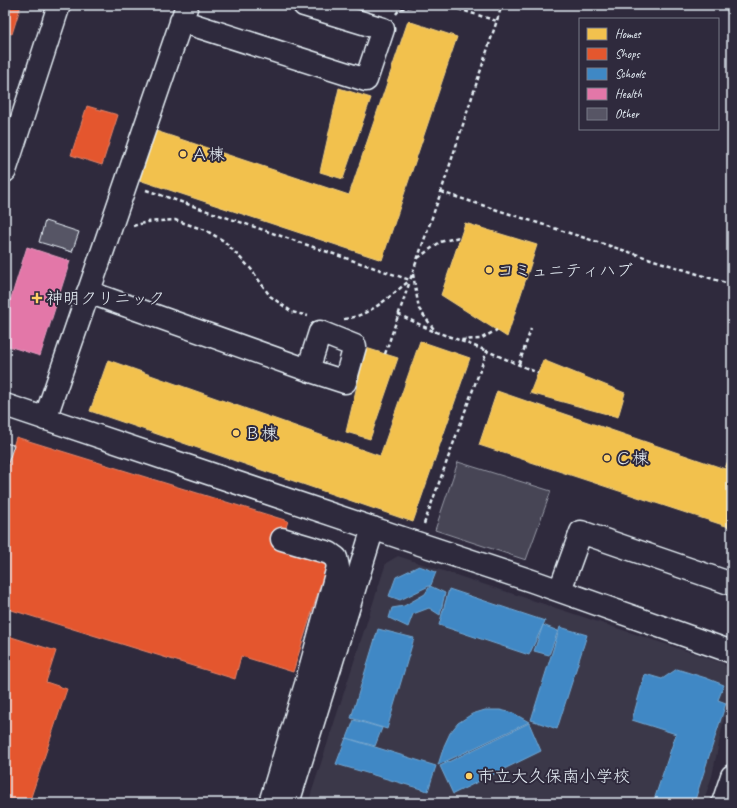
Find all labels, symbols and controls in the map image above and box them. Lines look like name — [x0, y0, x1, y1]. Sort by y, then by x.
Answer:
legend — [579, 18, 719, 130]
text: Homes — [615, 26, 642, 42]
text: Shops — [615, 46, 640, 62]
text: Schools — [615, 66, 647, 82]
text: Health — [615, 86, 642, 102]
text: Other — [615, 106, 641, 122]
place label: Ａ棟 — [191, 144, 225, 165]
marker: Ａ棟 — [178, 149, 188, 159]
place label: コミュニティハブ — [497, 260, 633, 281]
marker: コミュニティハブ — [484, 265, 494, 275]
place label: 神明クリニック — [46, 288, 165, 309]
marker: 神明クリニック — [31, 292, 43, 304]
place label: Ｂ棟 — [244, 423, 278, 444]
marker: Ｂ棟 — [231, 428, 241, 438]
place label: Ｃ棟 — [615, 448, 649, 469]
marker: Ｃ棟 — [602, 453, 612, 463]
place label: 市立大久保南小学校 — [477, 766, 630, 787]
marker: 市立大久保南小学校 — [464, 771, 474, 781]

